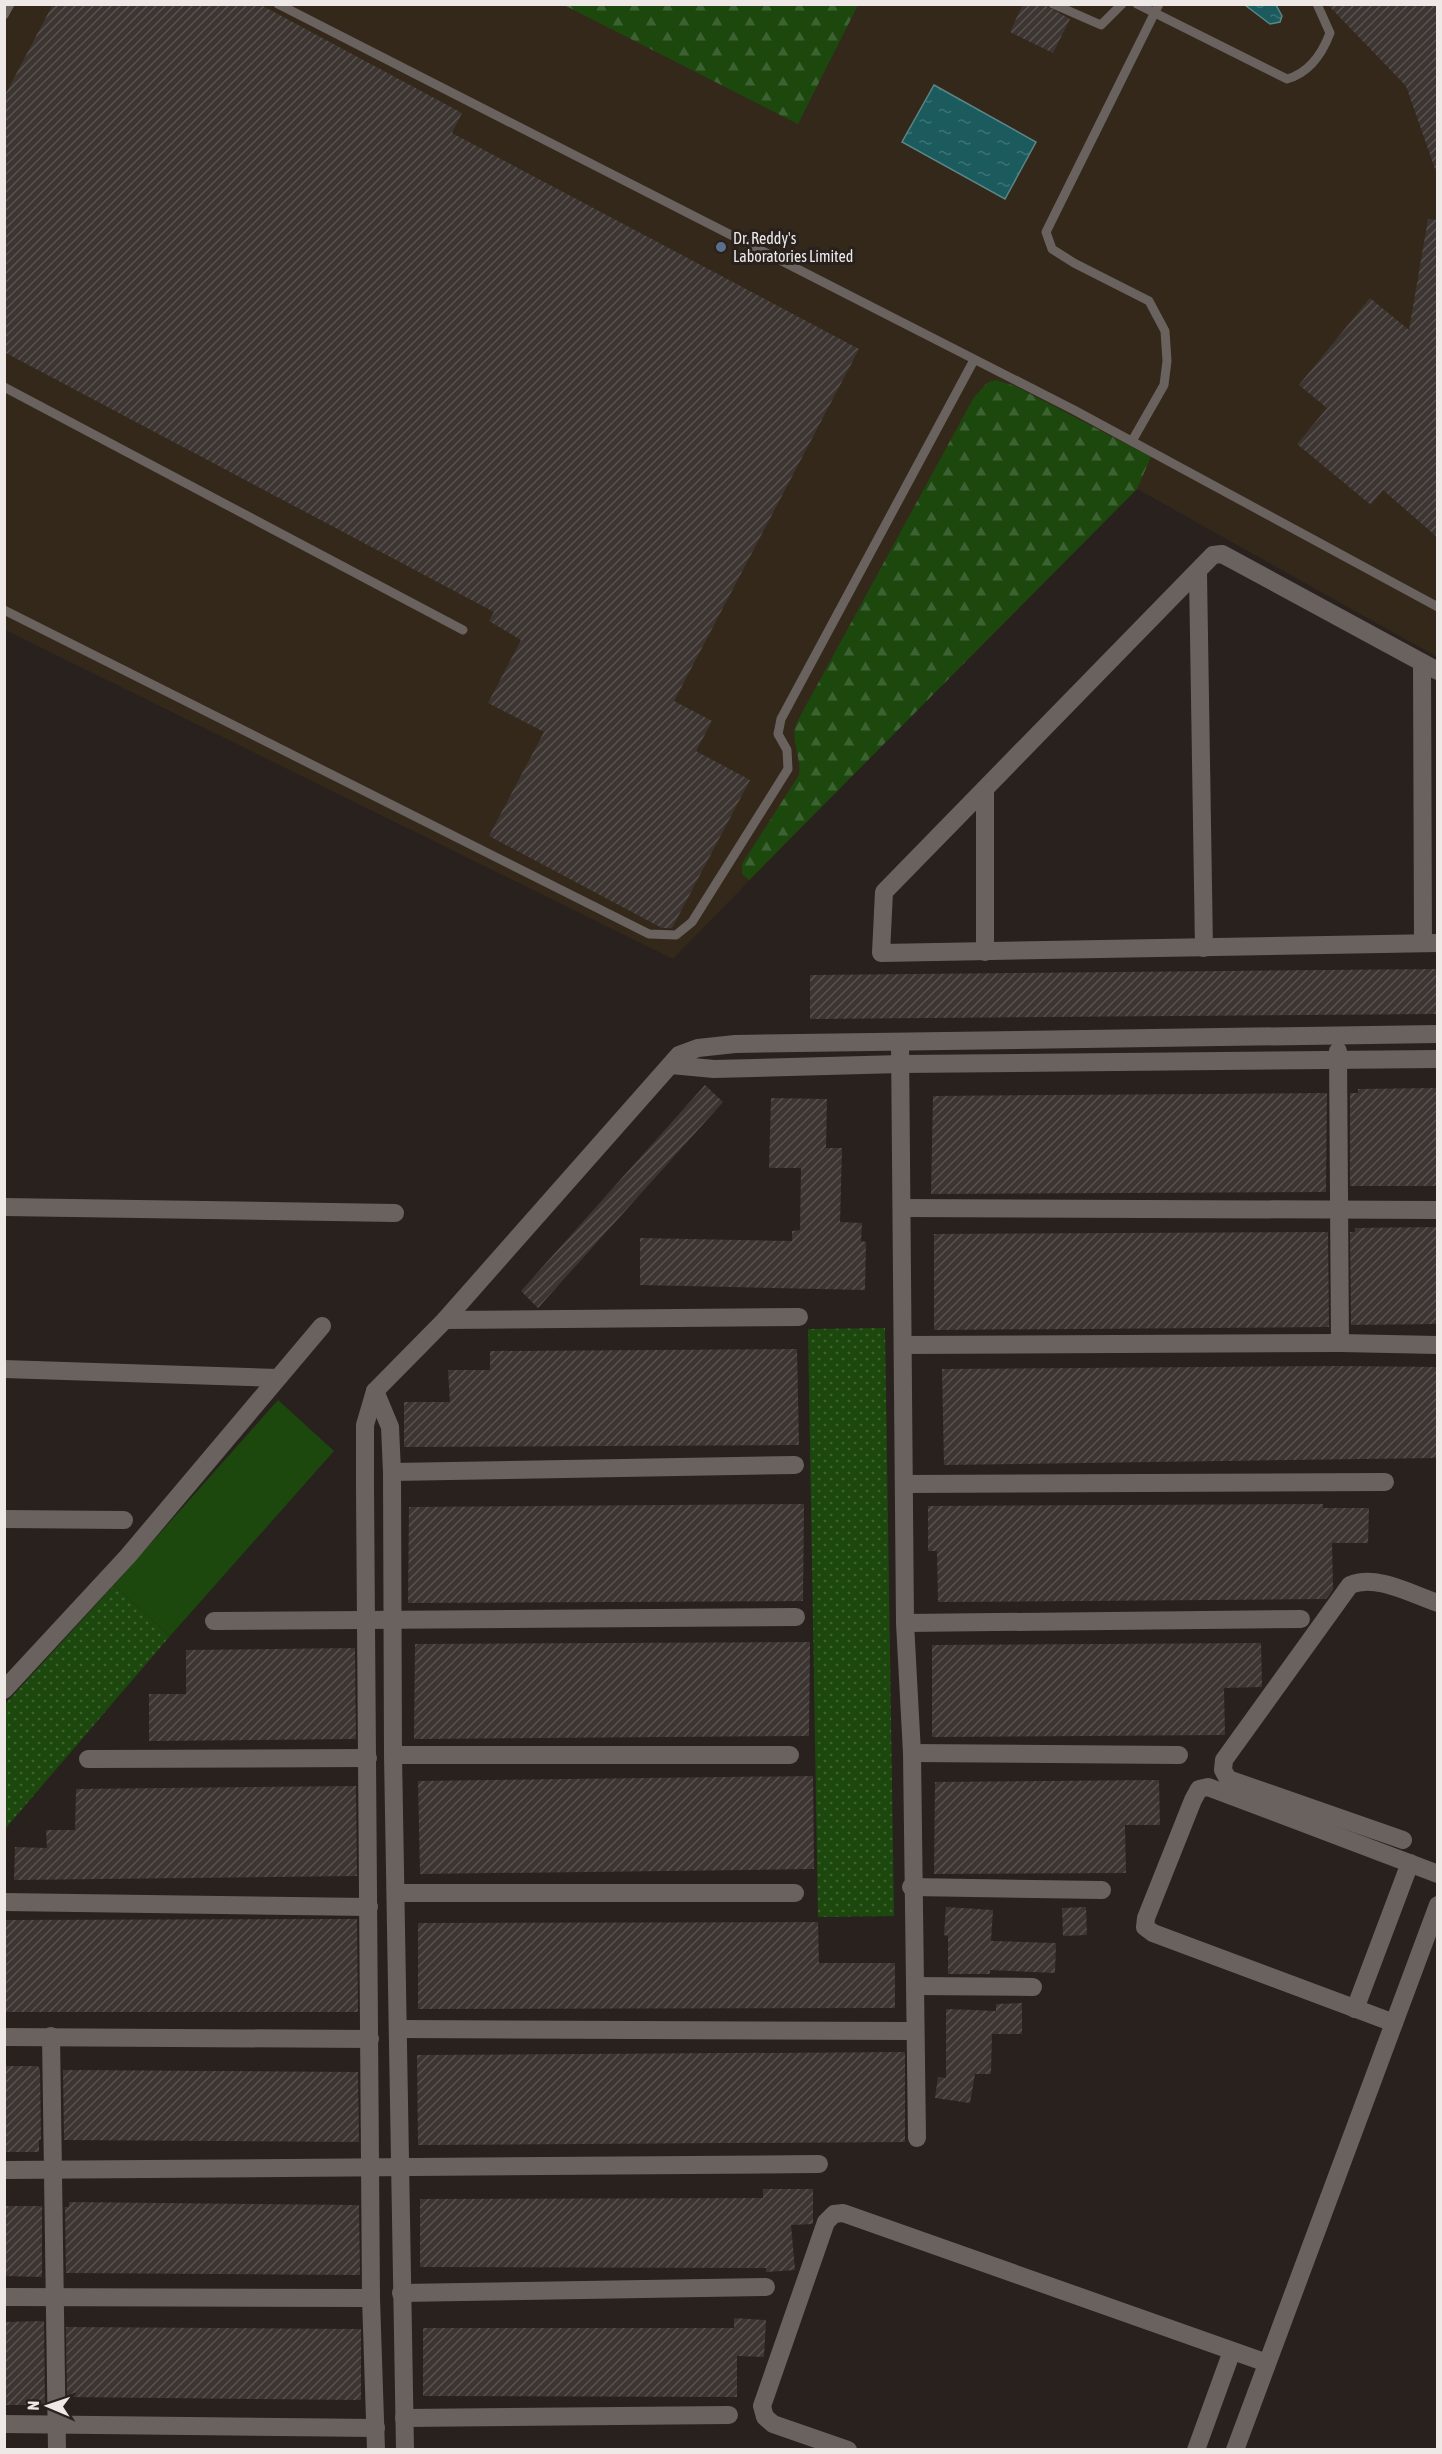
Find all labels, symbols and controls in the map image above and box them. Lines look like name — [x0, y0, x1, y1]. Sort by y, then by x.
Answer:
place label: Dr. Reddy's Laboratories Limited — [733, 229, 853, 265]
marker: Dr. Reddy's Laboratories Limited — [714, 240, 728, 254]
north arrow — [18, 2376, 78, 2436]
text: N — [24, 2400, 42, 2411]

